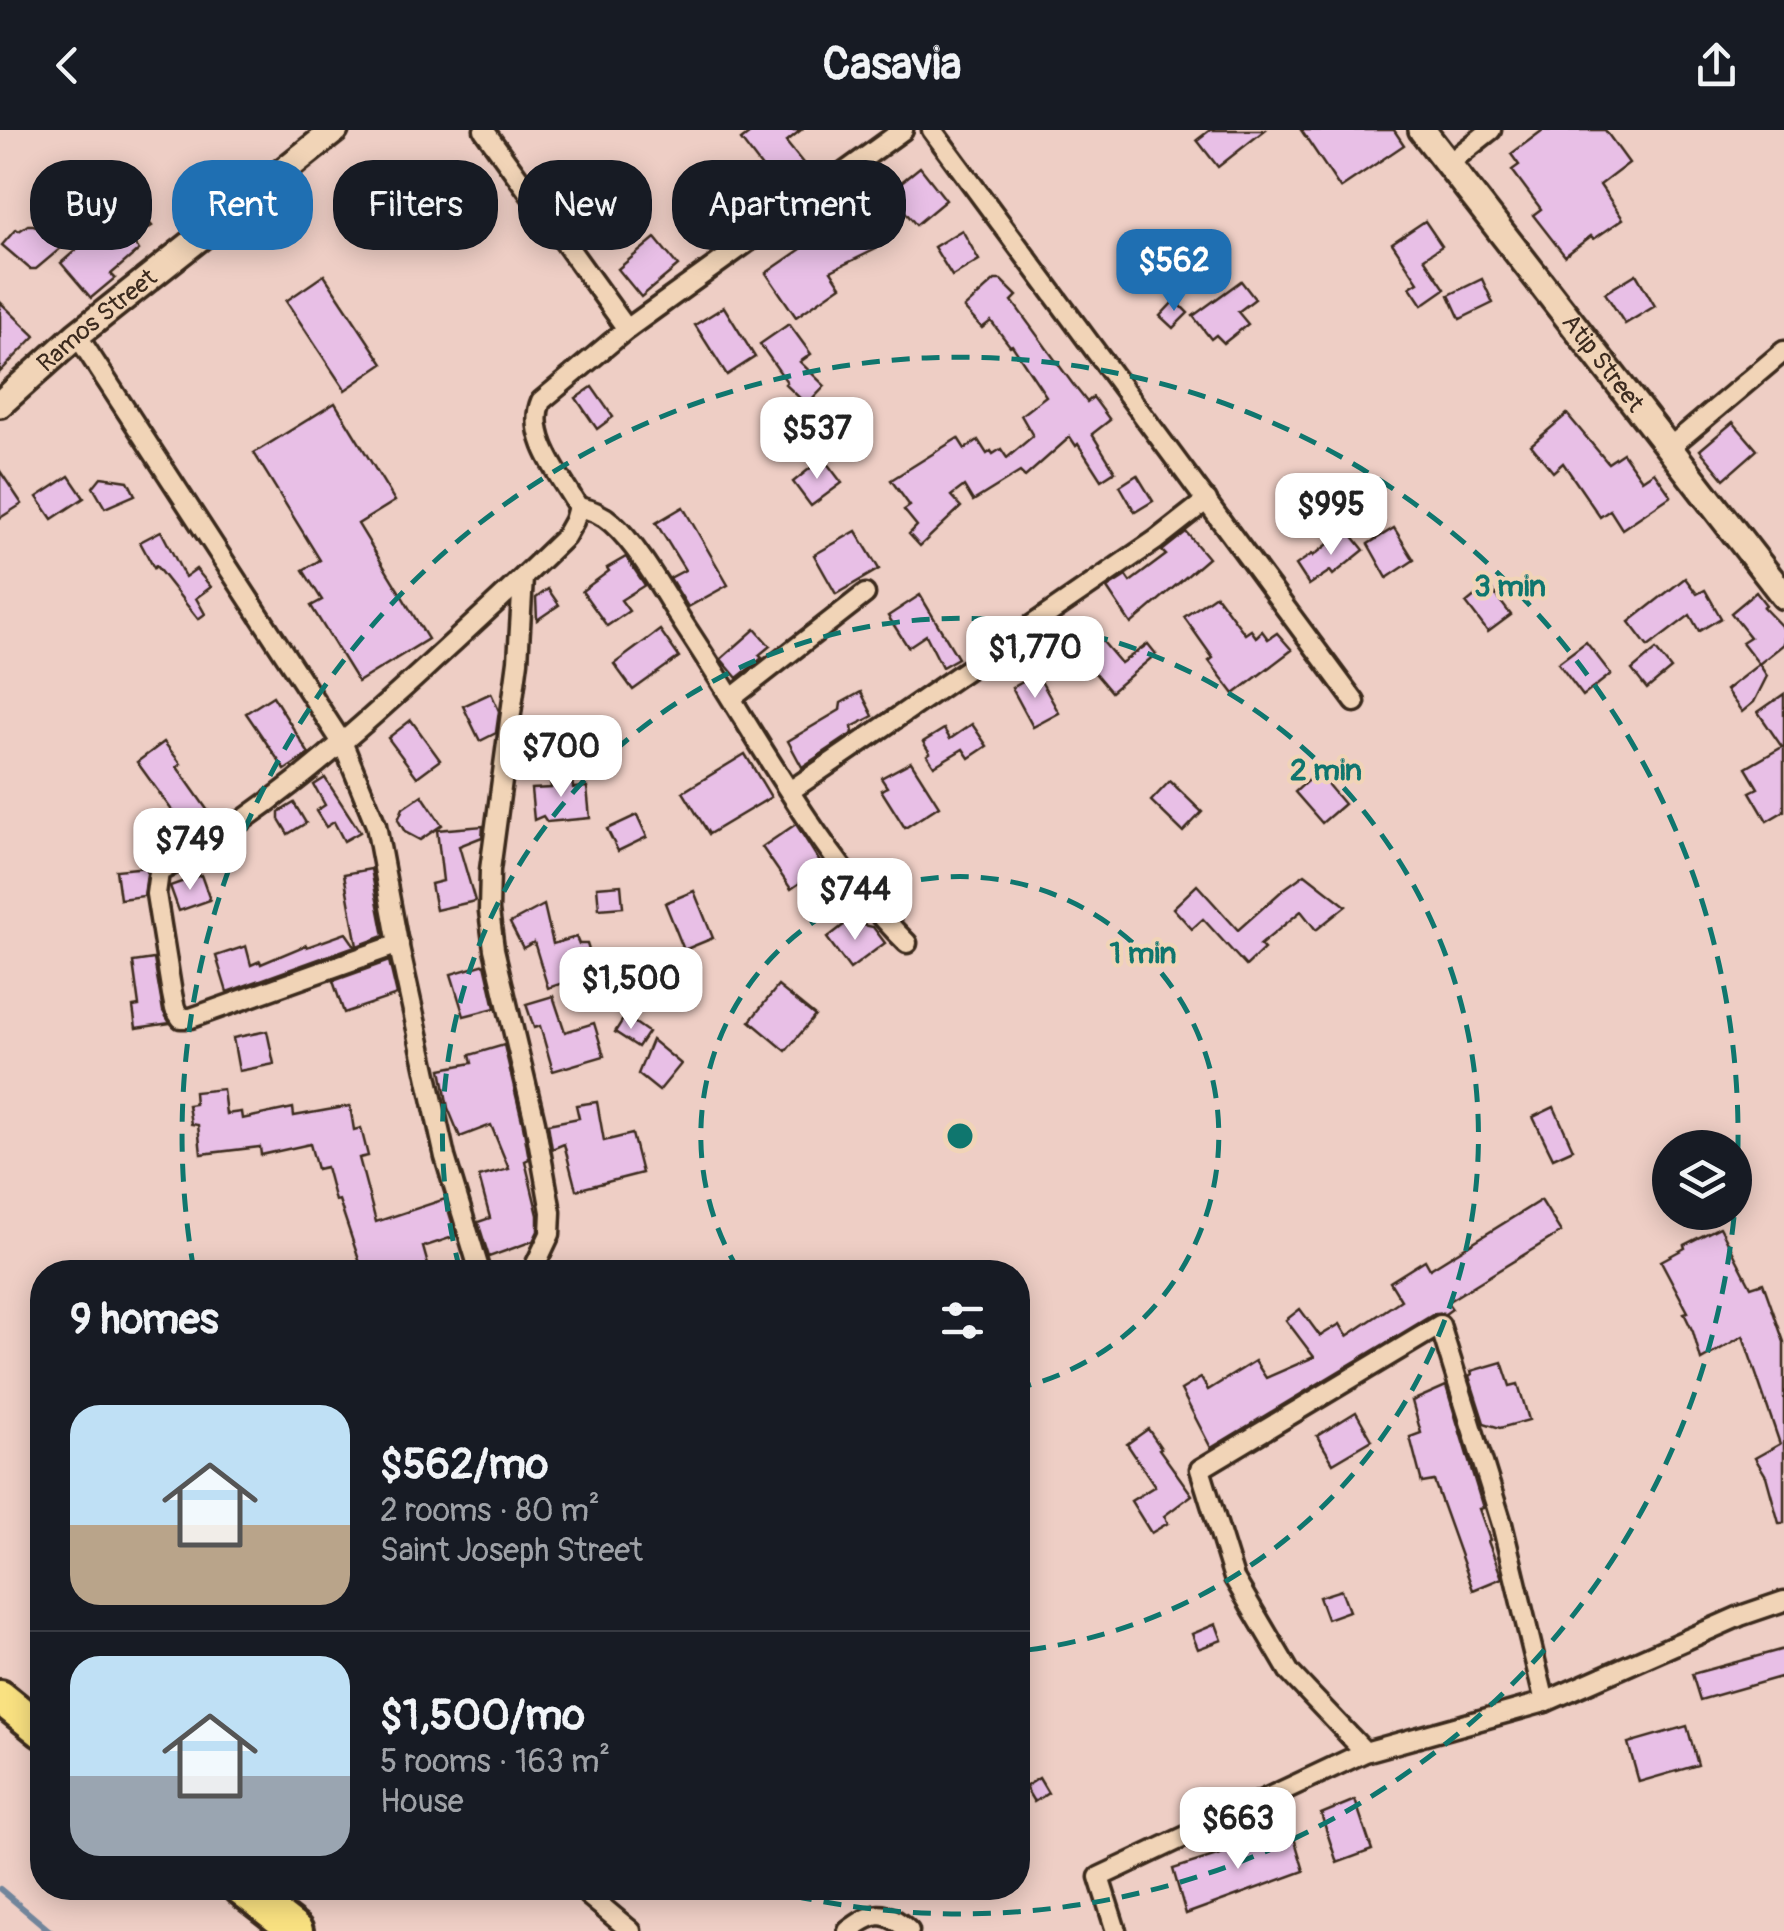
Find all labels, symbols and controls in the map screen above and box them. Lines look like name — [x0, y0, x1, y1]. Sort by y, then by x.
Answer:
text: Casavia — [823, 37, 961, 93]
icon: back — [40, 38, 95, 93]
icon: share — [1689, 38, 1744, 93]
chip: Buy — [30, 160, 152, 250]
chip: Rent — [172, 160, 313, 250]
chip: Filters — [333, 160, 498, 250]
chip: New — [518, 160, 652, 250]
chip: Apartment — [672, 160, 906, 250]
pin: $562 — [1115, 229, 1233, 314]
text: $562 — [1138, 241, 1210, 281]
street label: Ramos Street — [31, 262, 164, 379]
street label: Atip Street — [1555, 308, 1651, 419]
pin: $537 — [758, 397, 876, 482]
text: $537 — [782, 409, 852, 449]
pin: $995 — [1272, 473, 1390, 558]
text: $995 — [1297, 485, 1365, 525]
text: 3 min — [1474, 568, 1546, 605]
pin: $1,770 — [954, 616, 1116, 701]
text: $1,770 — [988, 628, 1082, 668]
pin: $700 — [502, 715, 620, 800]
text: $700 — [522, 727, 600, 767]
text: 2 min — [1290, 752, 1362, 789]
pin: $749 — [131, 808, 249, 893]
text: $749 — [155, 820, 225, 860]
pin: $744 — [796, 858, 914, 943]
text: $744 — [819, 870, 891, 910]
text: 1 min — [1110, 935, 1176, 972]
pin: $1,500 — [550, 947, 712, 1032]
text: $1,500 — [581, 959, 681, 999]
centre of rings — [942, 1118, 978, 1154]
map controls — [1652, 1130, 1752, 1230]
button: layers — [1652, 1130, 1752, 1230]
icon: filters — [935, 1293, 990, 1348]
text: 9 homes — [70, 1294, 219, 1346]
text: $562/mo — [380, 1439, 548, 1491]
icon: home — [150, 1445, 270, 1565]
text: 2 rooms · 80 m² — [380, 1491, 600, 1531]
text: Saint Joseph Street — [380, 1531, 643, 1571]
text: $1,500/mo — [380, 1690, 585, 1742]
icon: home — [150, 1696, 270, 1816]
text: 5 rooms · 163 m² — [380, 1742, 610, 1782]
text: House — [380, 1782, 464, 1822]
pin: $663 — [1179, 1787, 1297, 1872]
text: $663 — [1202, 1799, 1274, 1839]

